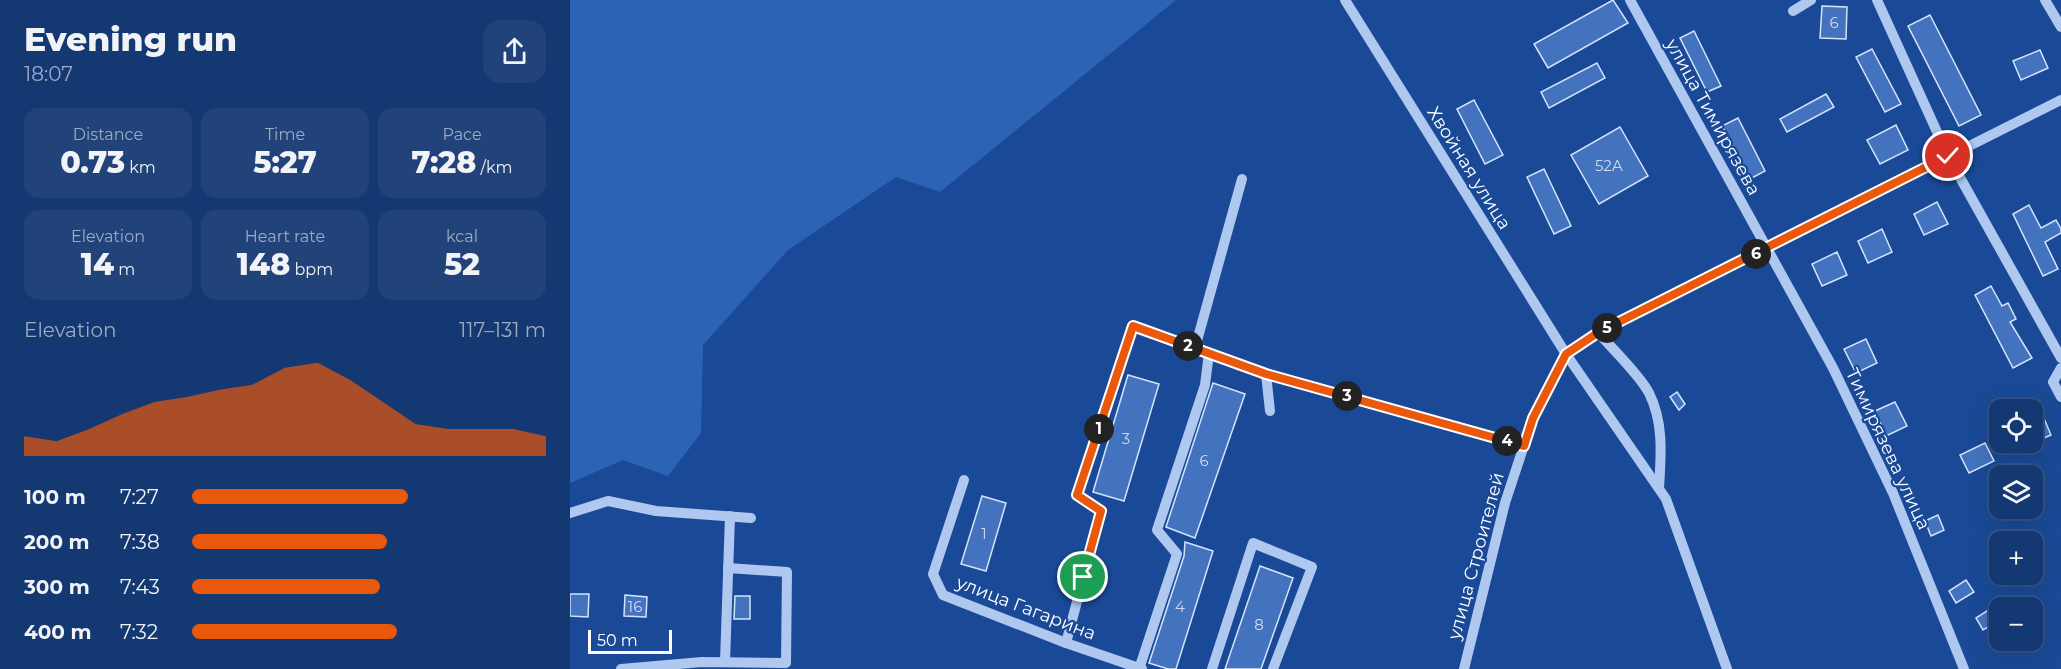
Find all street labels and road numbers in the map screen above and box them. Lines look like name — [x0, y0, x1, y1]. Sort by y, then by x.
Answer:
street label: улица Тимирязева — [1660, 34, 1765, 199]
street label: Хвойная улица — [1422, 102, 1516, 234]
street label: Тимирязева улица — [1841, 365, 1935, 533]
street label: улица Строителей — [1443, 470, 1509, 643]
street label: улица Гагарина — [952, 571, 1099, 645]

